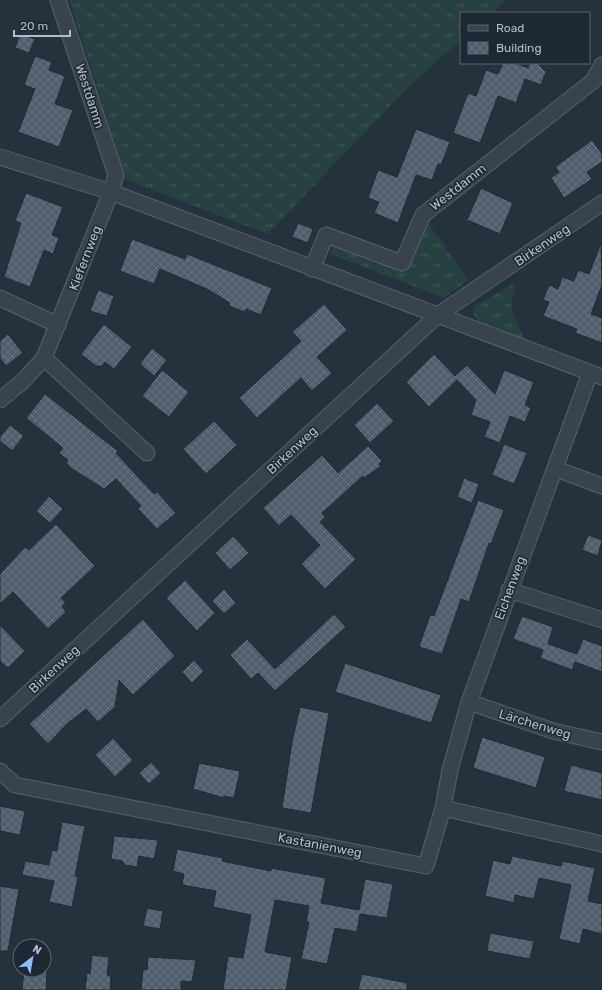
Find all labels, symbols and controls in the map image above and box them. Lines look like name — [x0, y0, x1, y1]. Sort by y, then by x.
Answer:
scale bar — [14, 12, 70, 38]
legend — [460, 12, 590, 64]
text: 20 m — [20, 19, 48, 33]
text: Road — [496, 21, 524, 35]
text: Building — [496, 41, 542, 55]
street label: Westdamm — [72, 62, 108, 130]
street label: Westdamm — [427, 160, 489, 214]
street label: Birkenweg — [511, 221, 573, 270]
street label: Kiefernweg — [66, 223, 105, 293]
street label: Birkenweg — [264, 423, 321, 478]
street label: Eichenweg — [492, 554, 529, 622]
street label: Birkenweg — [26, 642, 83, 697]
street label: Lärchenweg — [497, 706, 573, 743]
street label: Kastanienweg — [277, 830, 363, 861]
north arrow — [12, 938, 52, 978]
text: N — [30, 942, 44, 958]

